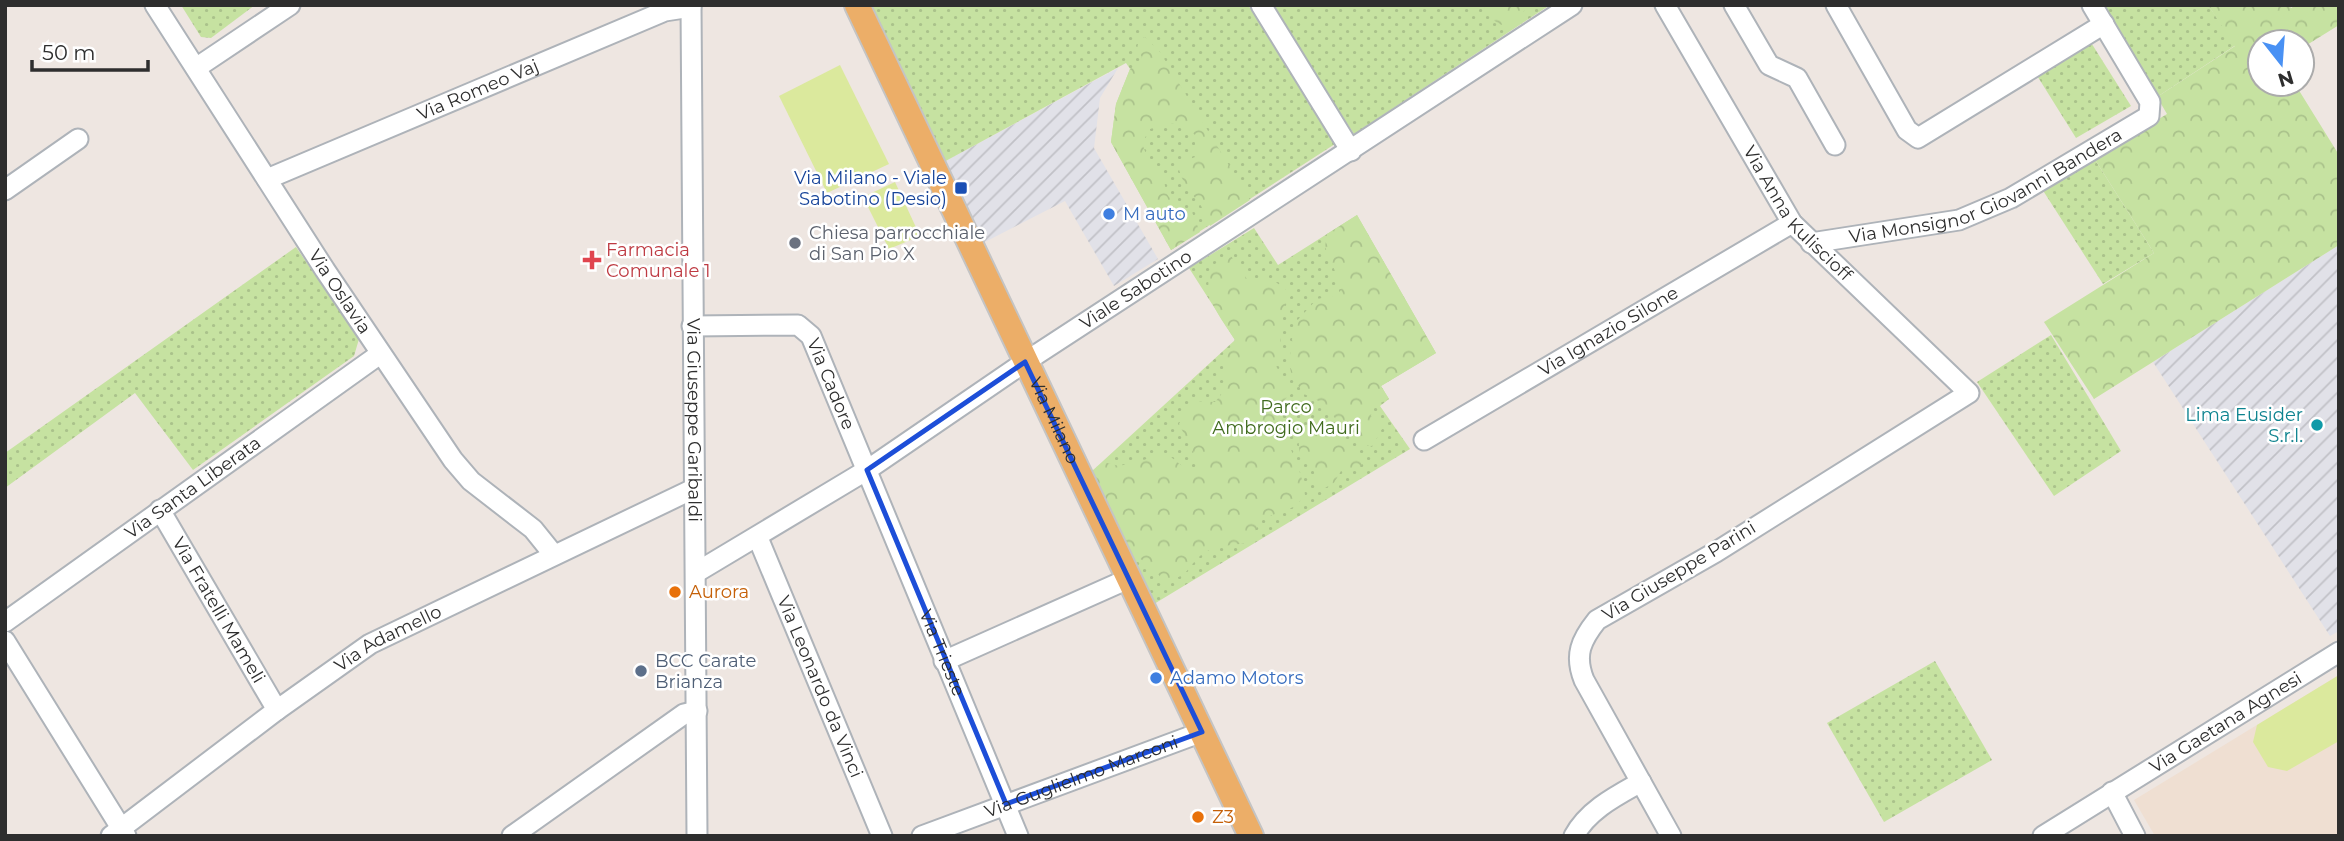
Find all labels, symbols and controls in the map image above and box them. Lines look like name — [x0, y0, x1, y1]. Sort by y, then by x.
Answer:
scale bar — [32, 28, 147, 72]
north arrow — [2246, 28, 2316, 98]
text: 50 m — [42, 40, 96, 65]
street label: Via Romeo Vaj — [414, 55, 542, 125]
text: N — [2275, 66, 2297, 92]
street label: Via Monsignor Giovanni Bandera — [1847, 124, 2126, 248]
street label: Via Anna Kuliscioff — [1738, 142, 1857, 286]
place label: Via Milano - Viale Sabotino (Desio) — [794, 167, 947, 210]
marker: Via Milano - Viale Sabotino (Desio) — [953, 180, 969, 196]
place label: M auto — [1123, 203, 1186, 225]
marker: M auto — [1101, 206, 1117, 222]
place label: Chiesa parrocchiale di San Pio X — [809, 222, 985, 265]
marker: Chiesa parrocchiale di San Pio X — [787, 235, 803, 251]
place label: Farmacia Comunale 1 — [606, 239, 711, 282]
street label: Via Oslavia — [304, 245, 376, 338]
street label: Viale Sabotino — [1076, 245, 1196, 334]
marker: Farmacia Comunale 1 — [584, 252, 600, 268]
street label: Via Ignazio Silone — [1535, 282, 1682, 381]
street label: Via Giuseppe Garibaldi — [682, 318, 706, 522]
street label: Via Cadore — [802, 335, 860, 433]
street label: Via Milano — [1024, 374, 1084, 468]
park label: Parco Ambrogio Mauri — [1212, 396, 1360, 439]
place label: Lima Eusider S.r.l. — [2185, 404, 2303, 447]
marker: Lima Eusider S.r.l. — [2309, 417, 2325, 433]
street label: Via Santa Liberata — [121, 432, 265, 544]
street label: Via Giuseppe Parini — [1598, 516, 1760, 626]
street label: Via Fratelli Mameli — [167, 533, 270, 687]
place label: Aurora — [689, 581, 749, 603]
marker: Aurora — [667, 584, 683, 600]
street label: Via Leonardo da Vinci — [772, 593, 867, 781]
street label: Via Adamello — [330, 600, 445, 677]
street label: Via Trieste — [914, 606, 970, 700]
place label: BCC Carate Brianza — [655, 650, 756, 693]
marker: BCC Carate Brianza — [633, 663, 649, 679]
place label: Adamo Motors — [1170, 667, 1304, 689]
street label: Via Gaetana Agnesi — [2146, 667, 2306, 778]
marker: Adamo Motors — [1148, 670, 1164, 686]
street label: Via Guglielmo Marconi — [982, 731, 1181, 823]
place label: Z3 — [1212, 806, 1234, 828]
marker: Z3 — [1190, 809, 1206, 825]

